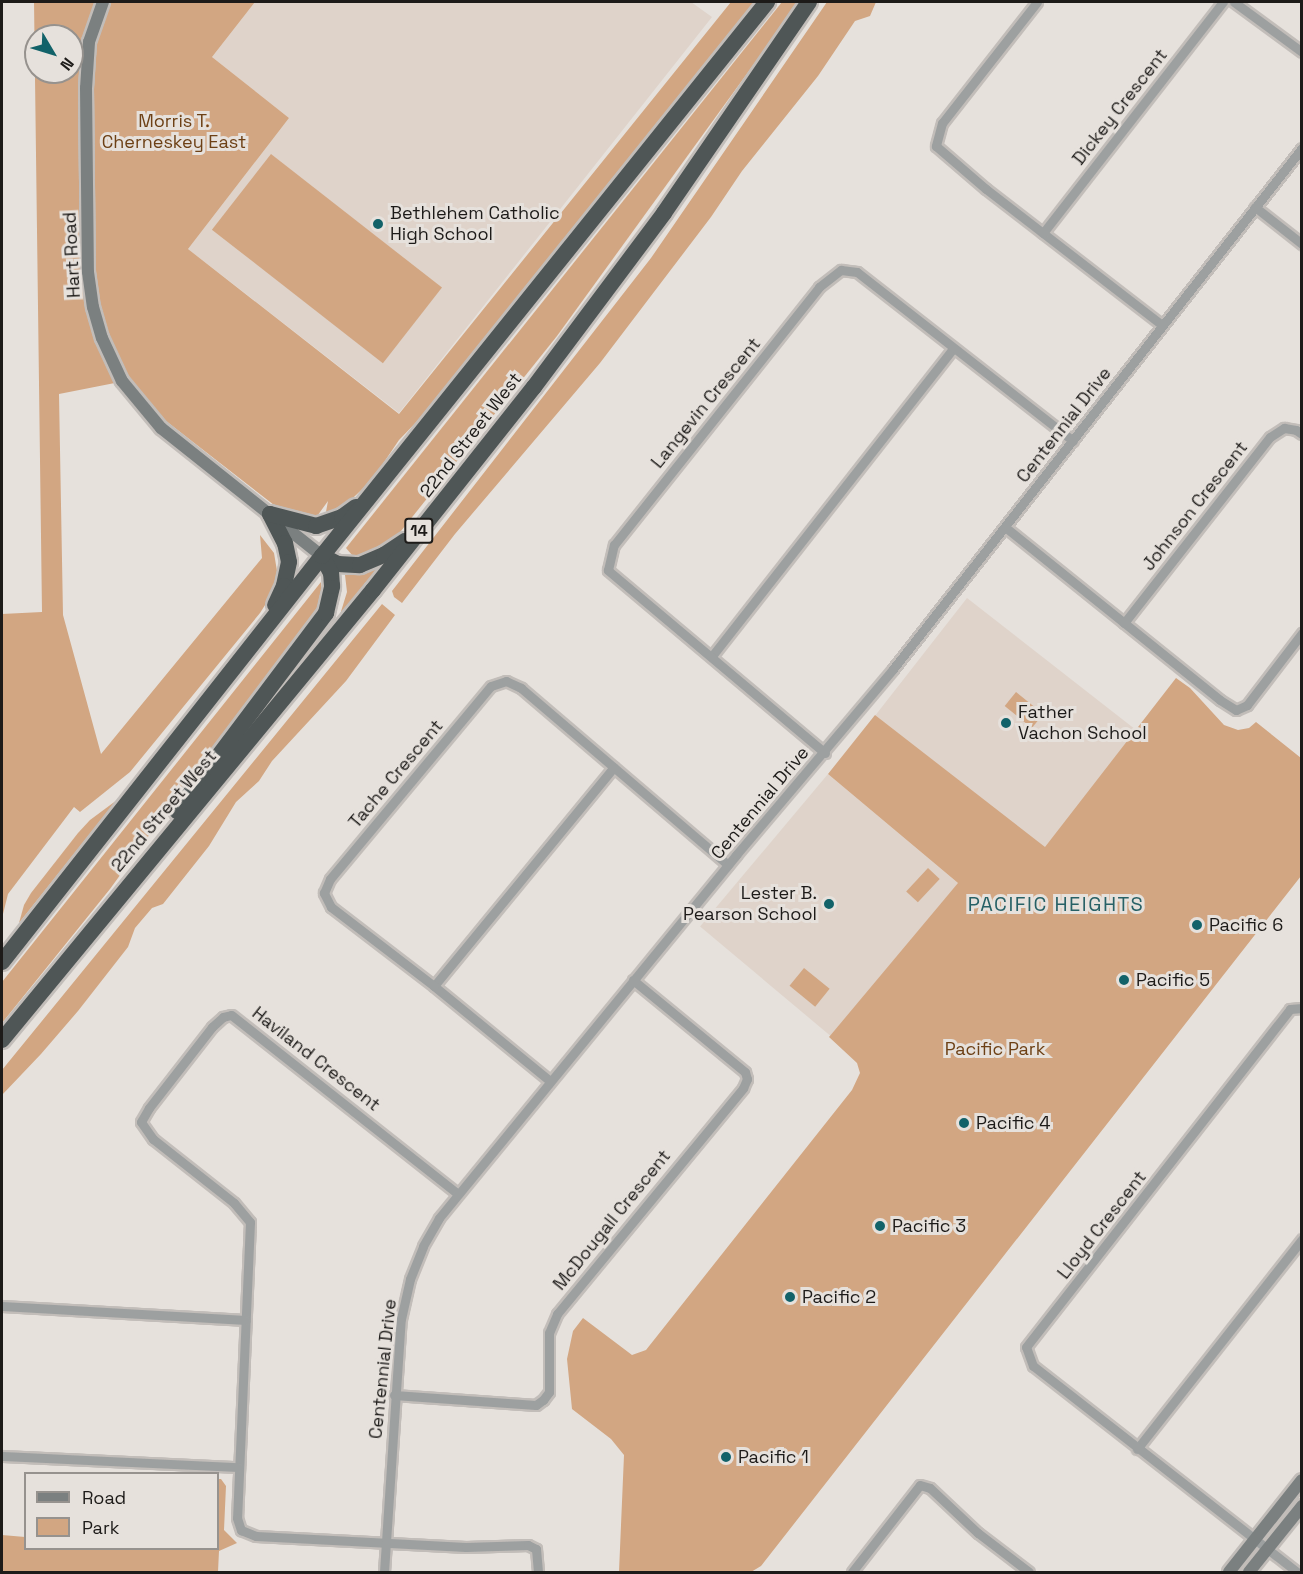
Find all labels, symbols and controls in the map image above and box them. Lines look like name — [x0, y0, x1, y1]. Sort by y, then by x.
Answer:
north arrow — [24, 24, 84, 84]
street label: Dickey Crescent — [1068, 45, 1172, 169]
text: N — [55, 53, 79, 75]
park label: Morris T. Cherneskey East — [102, 111, 246, 154]
place label: Bethlehem Catholic High School — [390, 203, 560, 246]
street label: Hart Road — [59, 211, 85, 299]
marker: Bethlehem Catholic High School — [371, 217, 385, 231]
street label: Langevin Crescent — [647, 333, 765, 473]
street label: Centennial Drive — [1012, 363, 1116, 487]
street label: 22nd Street West — [416, 368, 526, 502]
street label: Johnson Crescent — [1138, 437, 1252, 575]
road number: 14 — [404, 518, 434, 544]
place label: Father Vachon School — [1018, 702, 1147, 744]
street label: Tache Crescent — [344, 715, 448, 833]
marker: Father Vachon School — [999, 716, 1013, 730]
street label: Centennial Drive — [707, 742, 813, 864]
street label: 22nd Street West — [107, 746, 221, 876]
place label: Lester B. Pearson School — [683, 883, 817, 926]
district label: PACIFIC HEIGHTS — [968, 892, 1144, 916]
marker: Lester B. Pearson School — [822, 897, 836, 911]
place label: Pacific 6 — [1209, 914, 1283, 936]
marker: Pacific 6 — [1190, 918, 1204, 932]
place label: Pacific 5 — [1136, 969, 1210, 991]
marker: Pacific 5 — [1117, 973, 1131, 987]
street label: Haviland Crescent — [248, 1002, 384, 1116]
park label: Pacific Park — [945, 1038, 1045, 1060]
place label: Pacific 4 — [976, 1112, 1050, 1134]
marker: Pacific 4 — [957, 1116, 971, 1130]
street label: McDougall Crescent — [549, 1145, 675, 1295]
street label: Lloyd Crescent — [1053, 1167, 1151, 1283]
place label: Pacific 3 — [892, 1215, 966, 1237]
marker: Pacific 3 — [873, 1219, 887, 1233]
place label: Pacific 2 — [802, 1286, 876, 1308]
marker: Pacific 2 — [783, 1290, 797, 1304]
street label: Centennial Drive — [365, 1298, 401, 1440]
place label: Pacific 1 — [738, 1446, 809, 1468]
marker: Pacific 1 — [719, 1450, 733, 1464]
legend — [24, 1472, 219, 1550]
text: Road — [82, 1486, 126, 1509]
text: Park — [82, 1516, 119, 1539]

